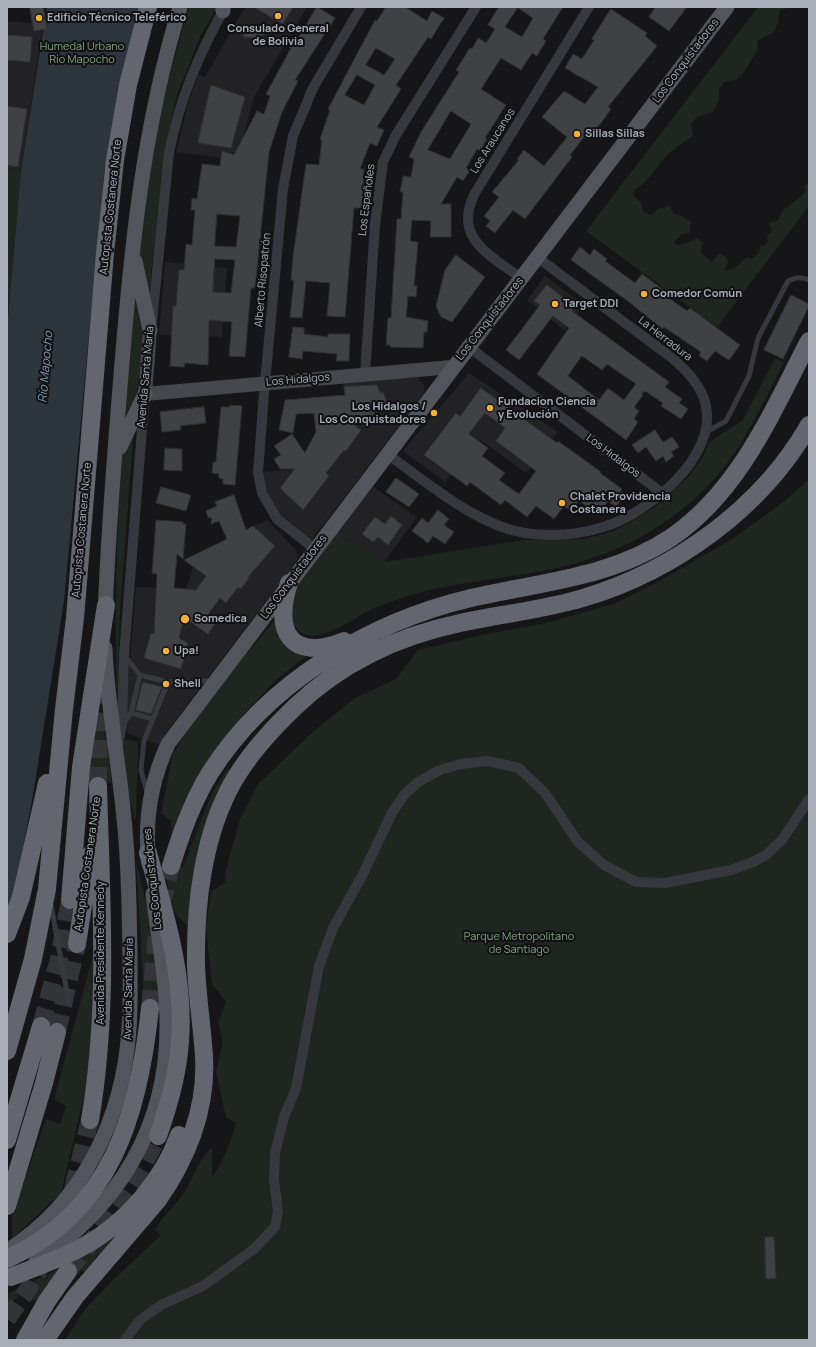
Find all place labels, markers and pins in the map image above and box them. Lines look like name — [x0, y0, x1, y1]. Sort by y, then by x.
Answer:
place label: Edificio Técnico Teleférico — [47, 11, 186, 25]
marker: Consulado General de Bolivia — [273, 11, 283, 21]
marker: Edificio Técnico Teleférico — [34, 13, 44, 23]
place label: Consulado General de Bolivia — [227, 22, 329, 48]
place label: Sillas Sillas — [585, 127, 645, 141]
marker: Sillas Sillas — [572, 129, 582, 139]
place label: Comedor Común — [652, 287, 742, 301]
marker: Comedor Común — [639, 289, 649, 299]
place label: Target DDI — [563, 297, 618, 311]
marker: Target DDI — [550, 299, 560, 309]
place label: Fundacion Ciencia y Evolución — [498, 395, 596, 421]
place label: Los Hidalgos / Los Conquistadores — [319, 400, 426, 426]
marker: Fundacion Ciencia y Evolución — [485, 403, 495, 413]
marker: Los Hidalgos / Los Conquistadores — [429, 408, 439, 418]
place label: Chalet Providencia Costanera — [570, 490, 671, 516]
marker: Chalet Providencia Costanera — [557, 498, 567, 508]
place label: Somedica — [194, 612, 247, 626]
marker: Somedica — [179, 613, 191, 625]
place label: Upa! — [174, 644, 199, 658]
marker: Upa! — [161, 646, 171, 656]
place label: Shell — [174, 677, 201, 691]
marker: Shell — [161, 679, 171, 689]

